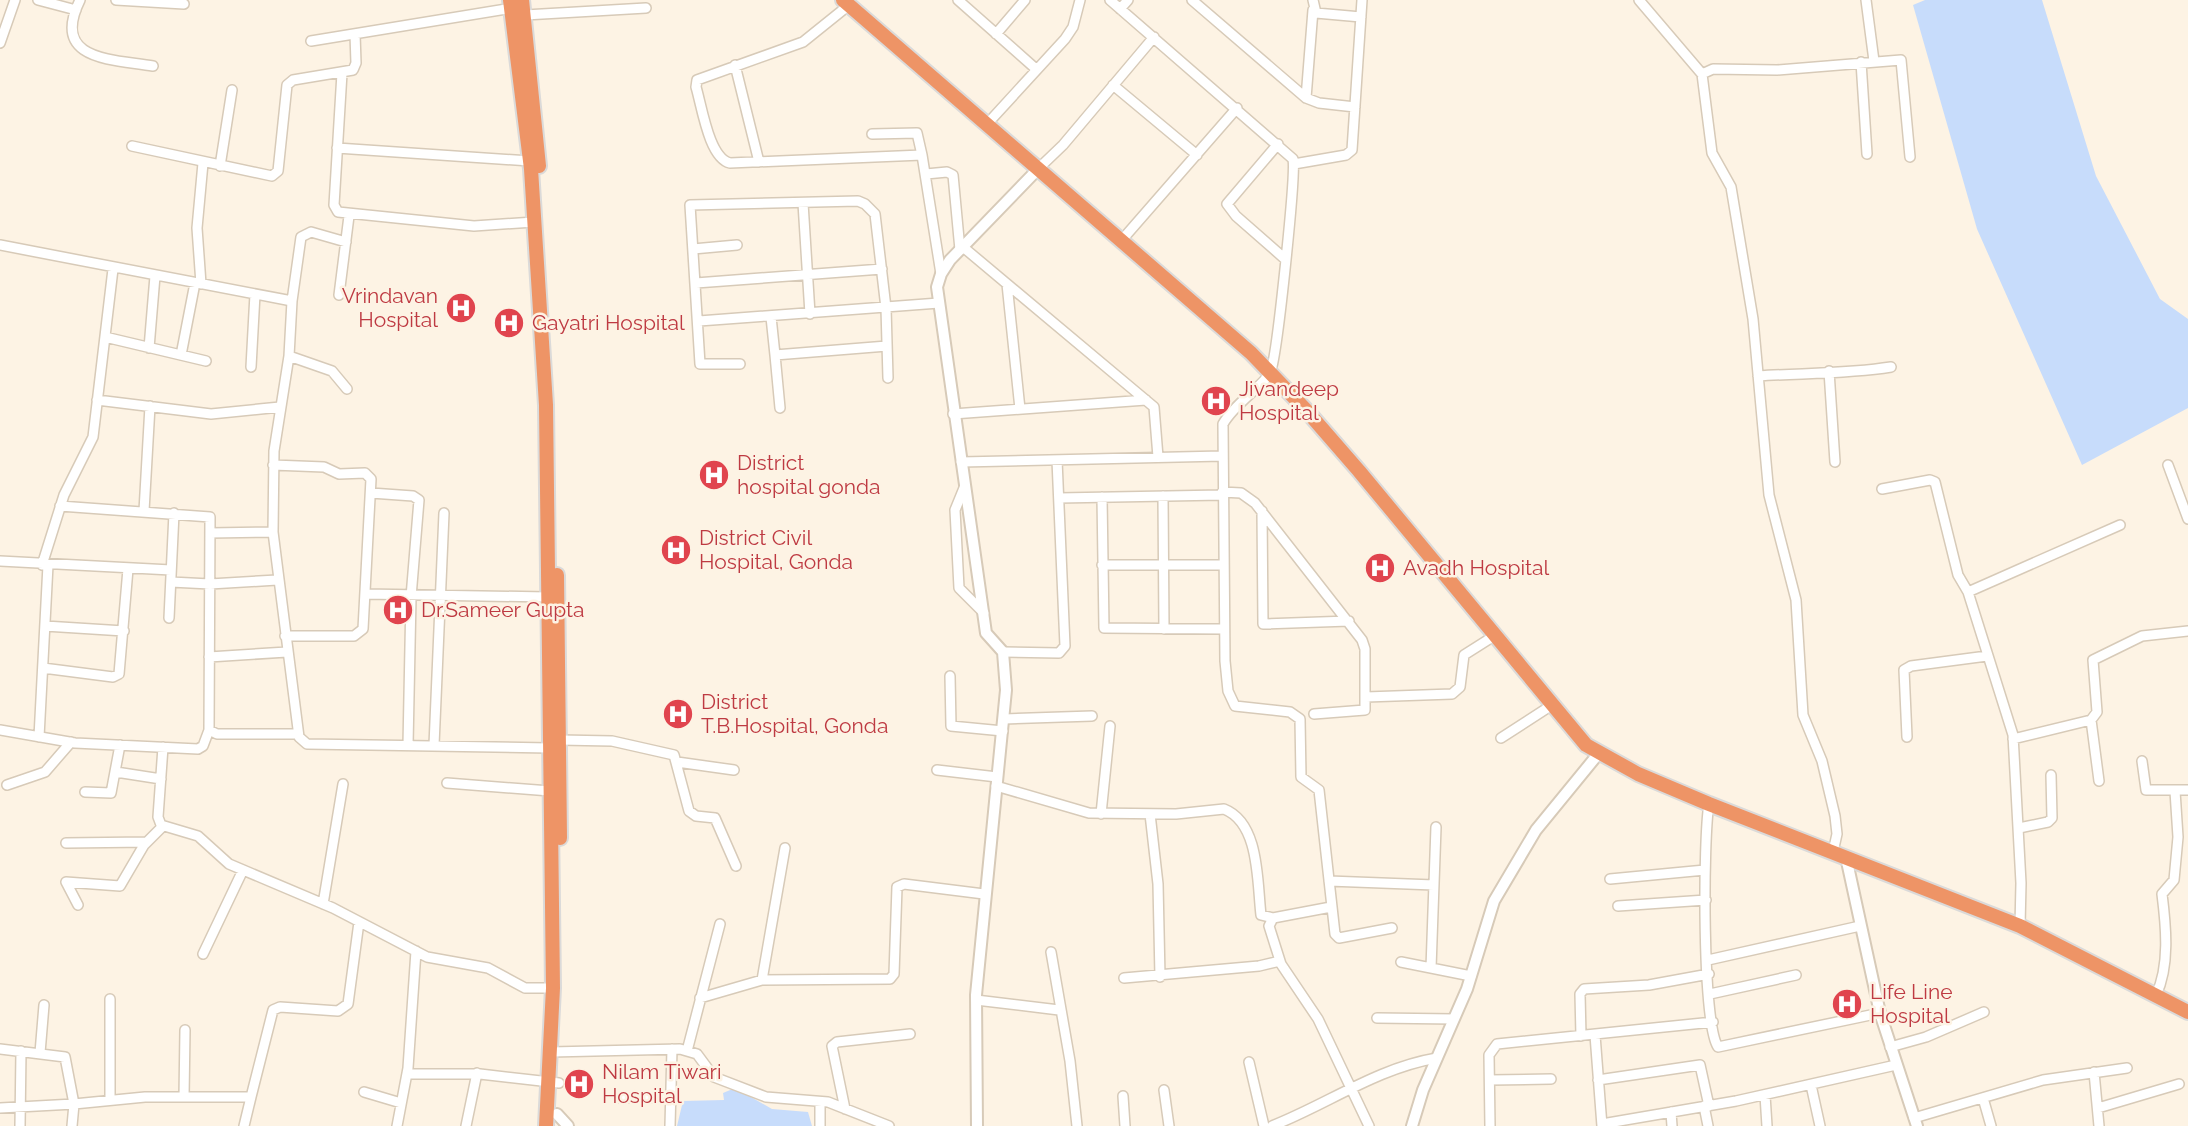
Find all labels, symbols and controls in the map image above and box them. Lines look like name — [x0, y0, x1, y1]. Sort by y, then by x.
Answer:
place label: Vrindavan Hospital — [342, 283, 438, 332]
hospital icon: Vrindavan Hospital — [444, 291, 478, 325]
hospital icon: Gayatri Hospital — [492, 306, 526, 340]
place label: Gayatri Hospital — [532, 310, 685, 335]
place label: Jivandeep Hospital — [1239, 376, 1339, 425]
hospital icon: Jivandeep Hospital — [1199, 384, 1233, 418]
place label: District hospital gonda — [737, 450, 881, 499]
hospital icon: District hospital gonda — [697, 458, 731, 492]
place label: District Civil Hospital, Gonda — [699, 525, 853, 574]
hospital icon: District Civil Hospital, Gonda — [659, 533, 693, 567]
hospital icon: Avadh Hospital — [1363, 551, 1397, 585]
place label: Avadh Hospital — [1403, 555, 1550, 580]
hospital icon: Dr.Sameer Gupta — [381, 593, 415, 627]
place label: Dr.Sameer Gupta — [421, 597, 584, 622]
place label: District T.B.Hospital, Gonda — [701, 689, 888, 738]
hospital icon: District T.B.Hospital, Gonda — [661, 697, 695, 731]
place label: Life Line Hospital — [1870, 979, 1953, 1028]
hospital icon: Life Line Hospital — [1830, 987, 1864, 1021]
place label: Nilam Tiwari Hospital — [602, 1059, 722, 1108]
hospital icon: Nilam Tiwari Hospital — [562, 1067, 596, 1101]

